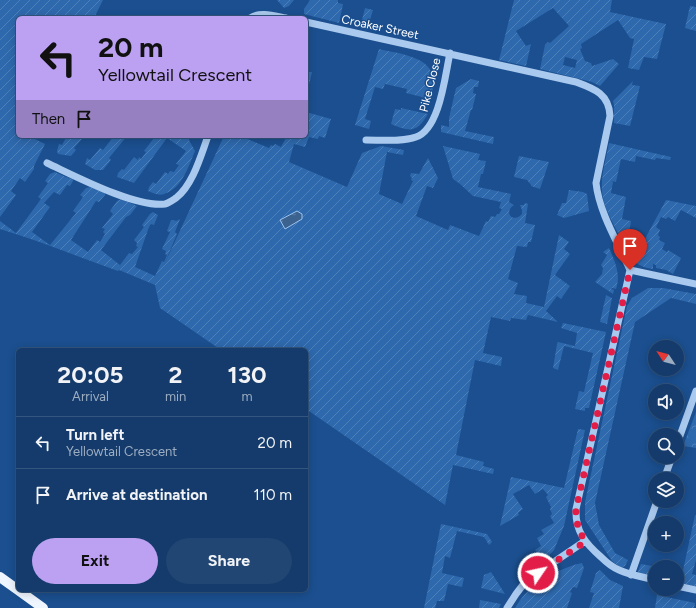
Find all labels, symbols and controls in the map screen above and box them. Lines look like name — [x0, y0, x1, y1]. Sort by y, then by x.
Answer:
street label: Croaker Street — [340, 12, 420, 42]
text: 20 m — [98, 30, 163, 64]
icon: left — [32, 32, 84, 84]
street label: Pike Close — [417, 56, 444, 114]
text: Yellowtail Crescent — [98, 64, 252, 86]
icon: arrive — [73, 108, 95, 130]
text: Then — [32, 110, 65, 128]
pin — [613, 229, 647, 270]
icon: arrive — [619, 235, 641, 257]
north arrow — [648, 340, 684, 376]
map controls — [648, 340, 684, 596]
text: 20:05 — [57, 360, 124, 389]
text: 2 — [169, 360, 183, 389]
text: 130 — [228, 360, 267, 389]
button: sound — [648, 384, 684, 420]
text: Arrival — [72, 389, 109, 404]
text: min — [165, 389, 186, 404]
text: m — [242, 389, 253, 404]
text: Turn left — [66, 426, 124, 444]
button: search — [648, 428, 684, 464]
icon: left — [32, 432, 54, 454]
text: 20 m — [258, 434, 292, 452]
text: Yellowtail Crescent — [66, 444, 177, 459]
button: layers — [648, 472, 684, 508]
icon: arrive — [32, 484, 54, 506]
text: Arrive at destination — [66, 486, 207, 504]
text: 110 m — [254, 486, 292, 504]
button: + — [648, 516, 684, 552]
button: Exit — [32, 538, 158, 584]
button: Share — [166, 538, 292, 584]
position arrow — [517, 552, 559, 594]
button: − — [648, 560, 684, 596]

